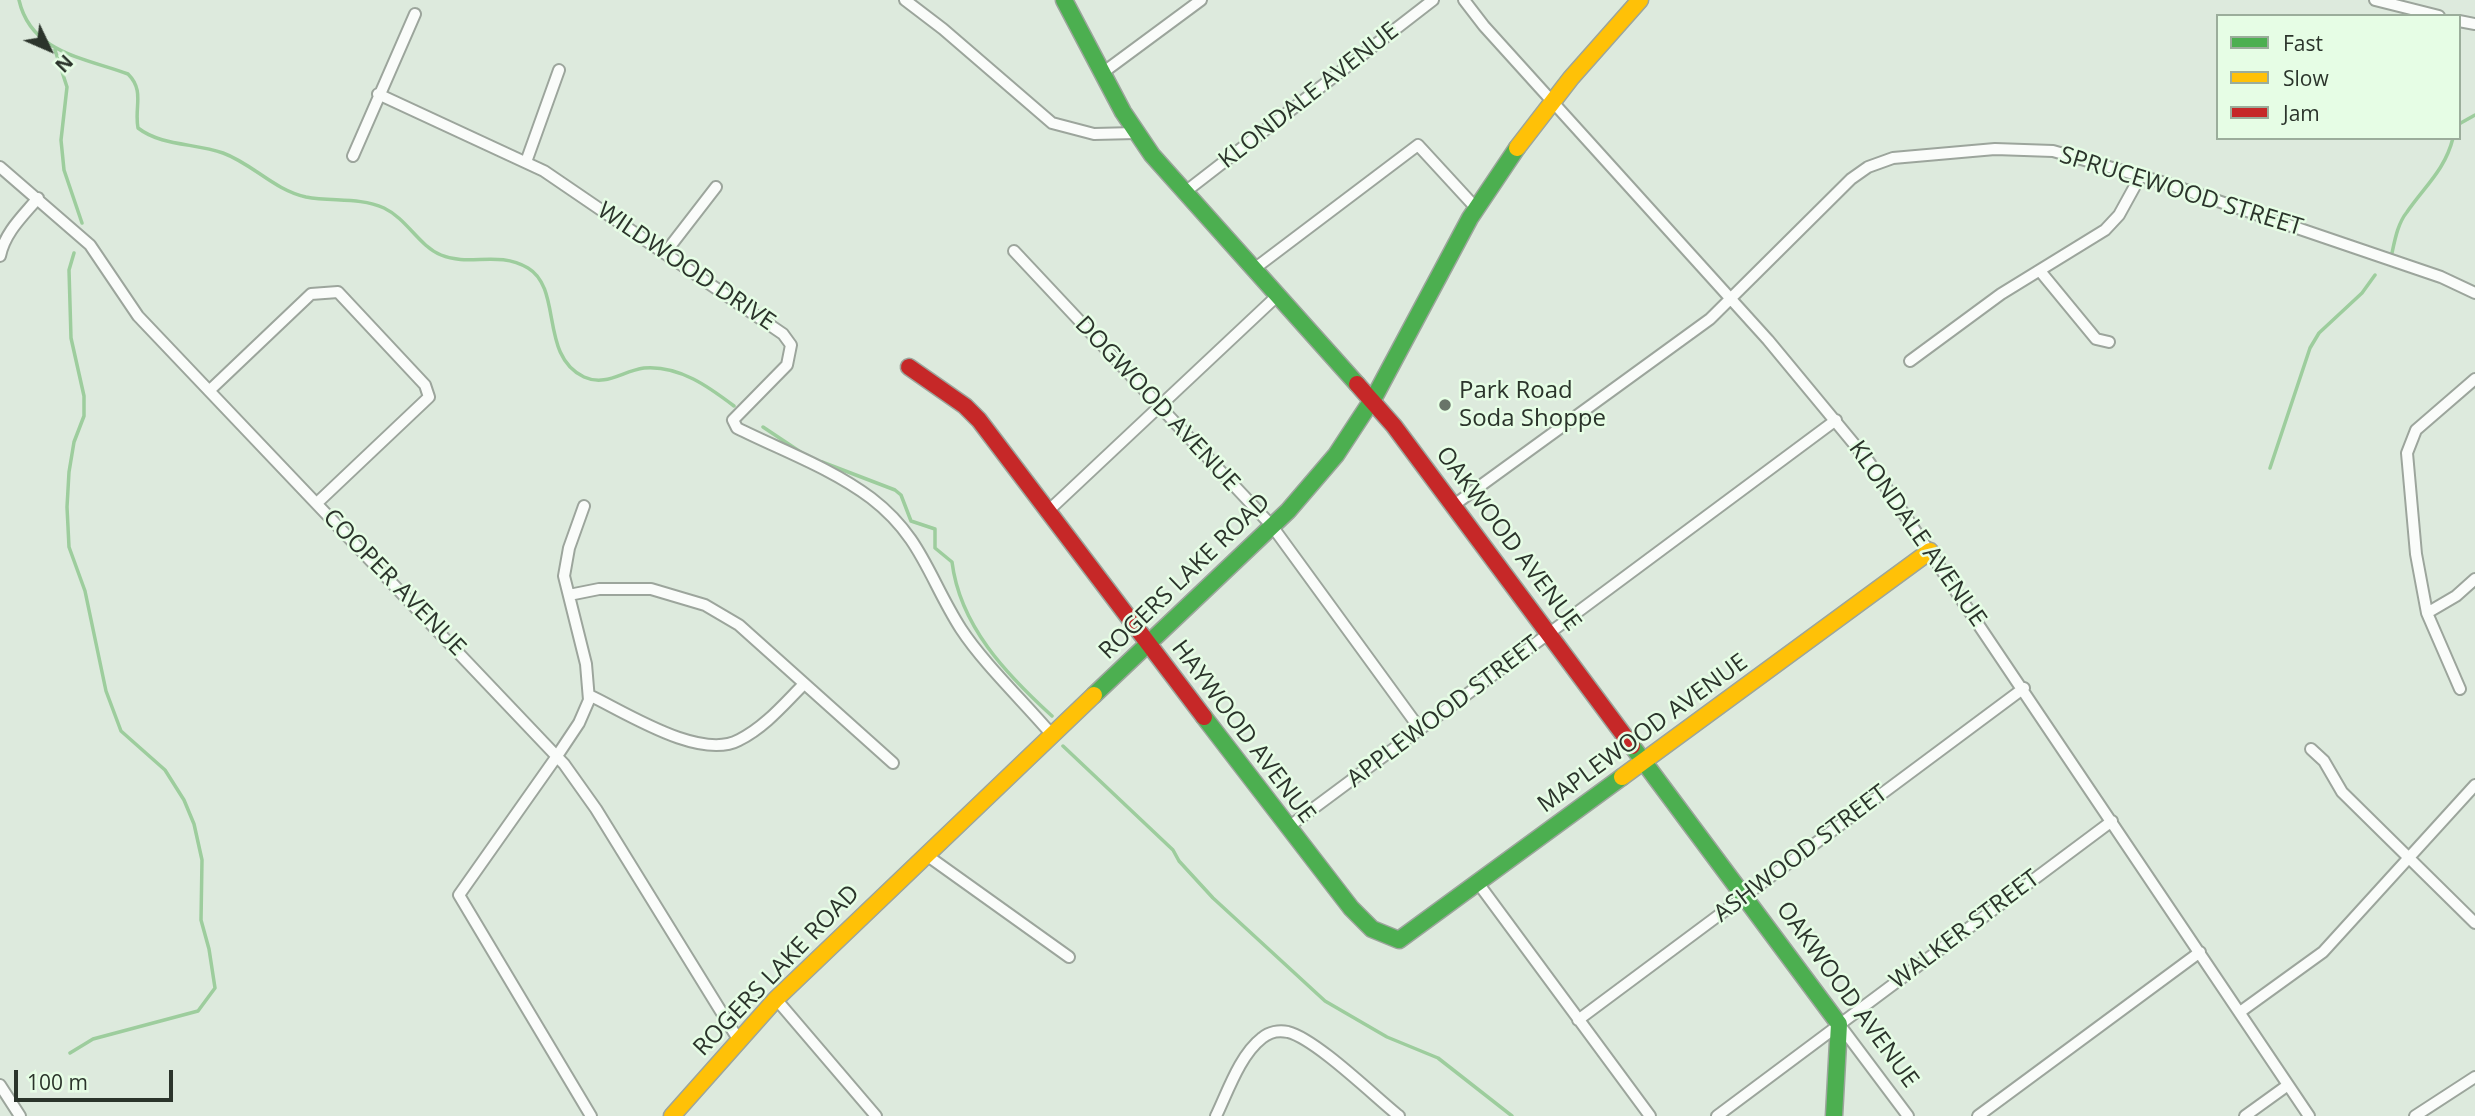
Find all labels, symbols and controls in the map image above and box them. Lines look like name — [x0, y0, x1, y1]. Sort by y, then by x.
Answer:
north arrow — [14, 14, 84, 84]
legend — [2216, 14, 2461, 140]
street label: KLONDALE AVENUE — [1213, 17, 1405, 175]
text: Fast — [2283, 29, 2323, 57]
text: N — [49, 49, 79, 78]
text: Slow — [2283, 64, 2329, 92]
text: Jam — [2283, 99, 2320, 127]
street label: SPRUCEWOOD STREET — [2056, 141, 2306, 243]
street label: WILDWOOD DRIVE — [592, 197, 780, 337]
street label: DOGWOOD AVENUE — [1069, 311, 1245, 497]
place label: Park Road Soda Shoppe — [1459, 377, 1606, 433]
marker: Park Road Soda Shoppe — [1437, 397, 1453, 413]
street label: KLONDALE AVENUE — [1842, 435, 1992, 633]
street label: OAKWOOD AVENUE — [1429, 441, 1587, 637]
street label: ROGERS LAKE ROAD — [1094, 488, 1276, 666]
street label: COOPER AVENUE — [317, 504, 471, 662]
street label: APPLEWOOD STREET — [1342, 630, 1546, 794]
street label: HAYWOOD AVENUE — [1165, 635, 1321, 829]
street label: MAPLEWOOD AVENUE — [1533, 648, 1753, 820]
street label: ASHWOOD STREET — [1708, 779, 1894, 929]
street label: WALKER STREET — [1884, 864, 2046, 996]
street label: ROGERS LAKE ROAD — [688, 880, 866, 1062]
street label: OAKWOOD AVENUE — [1770, 896, 1924, 1094]
scale bar — [18, 1056, 177, 1100]
text: 100 m — [27, 1068, 88, 1096]

